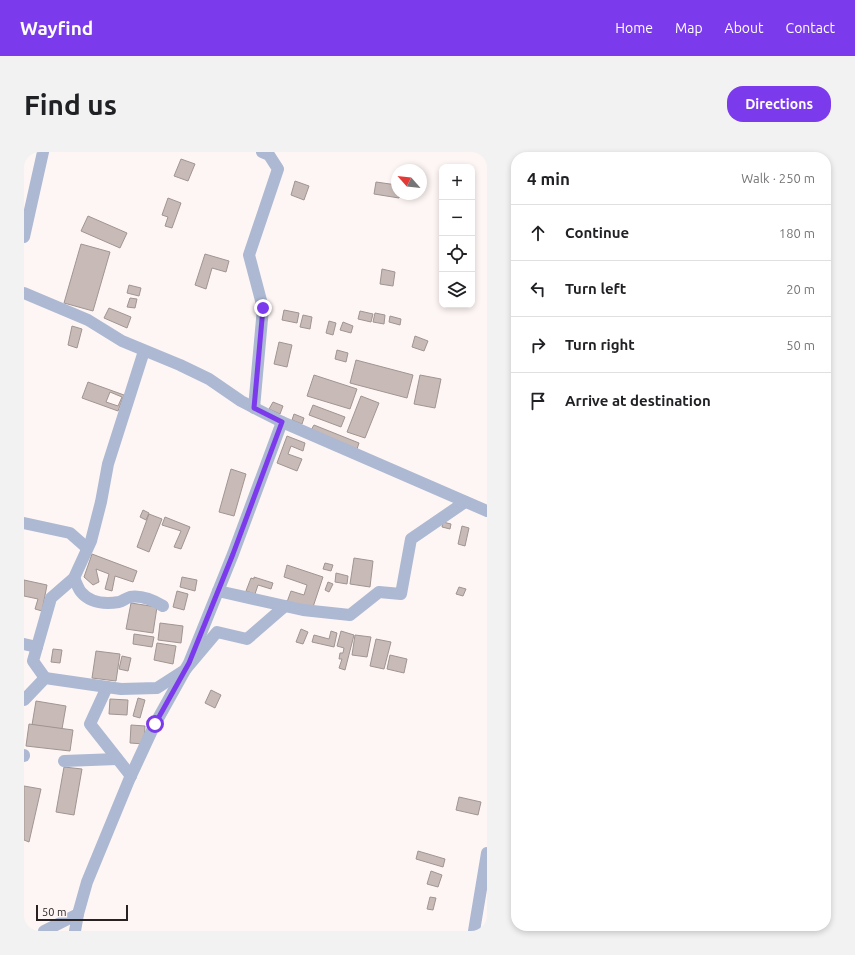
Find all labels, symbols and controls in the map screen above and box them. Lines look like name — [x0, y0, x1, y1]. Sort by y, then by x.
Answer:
text: Wayfind — [20, 17, 93, 39]
text: Home — [615, 20, 653, 36]
text: Map — [675, 20, 703, 36]
text: About — [725, 20, 764, 36]
text: Contact — [786, 20, 835, 36]
button: Directions — [727, 86, 831, 122]
text: Find us — [24, 89, 117, 120]
north arrow — [391, 164, 427, 200]
map controls — [439, 164, 475, 308]
button: + — [439, 164, 475, 200]
text: 4 min — [527, 169, 570, 188]
text: Walk · 250 m — [741, 171, 815, 185]
button: − — [439, 200, 475, 236]
icon: ahead — [527, 222, 549, 244]
text: Continue — [565, 224, 629, 241]
text: 180 m — [779, 226, 815, 240]
button: locate — [439, 236, 475, 272]
button: layers — [439, 272, 475, 308]
icon: left — [527, 278, 549, 300]
text: Turn left — [565, 280, 626, 297]
text: 20 m — [786, 282, 815, 296]
route end — [254, 299, 272, 317]
icon: right — [527, 334, 549, 356]
text: Turn right — [565, 336, 635, 353]
text: 50 m — [786, 338, 815, 352]
icon: arrive — [527, 390, 549, 412]
text: Arrive at destination — [565, 392, 711, 409]
route start — [146, 715, 164, 733]
scale bar — [36, 903, 128, 922]
text: 50 m — [42, 906, 66, 918]

